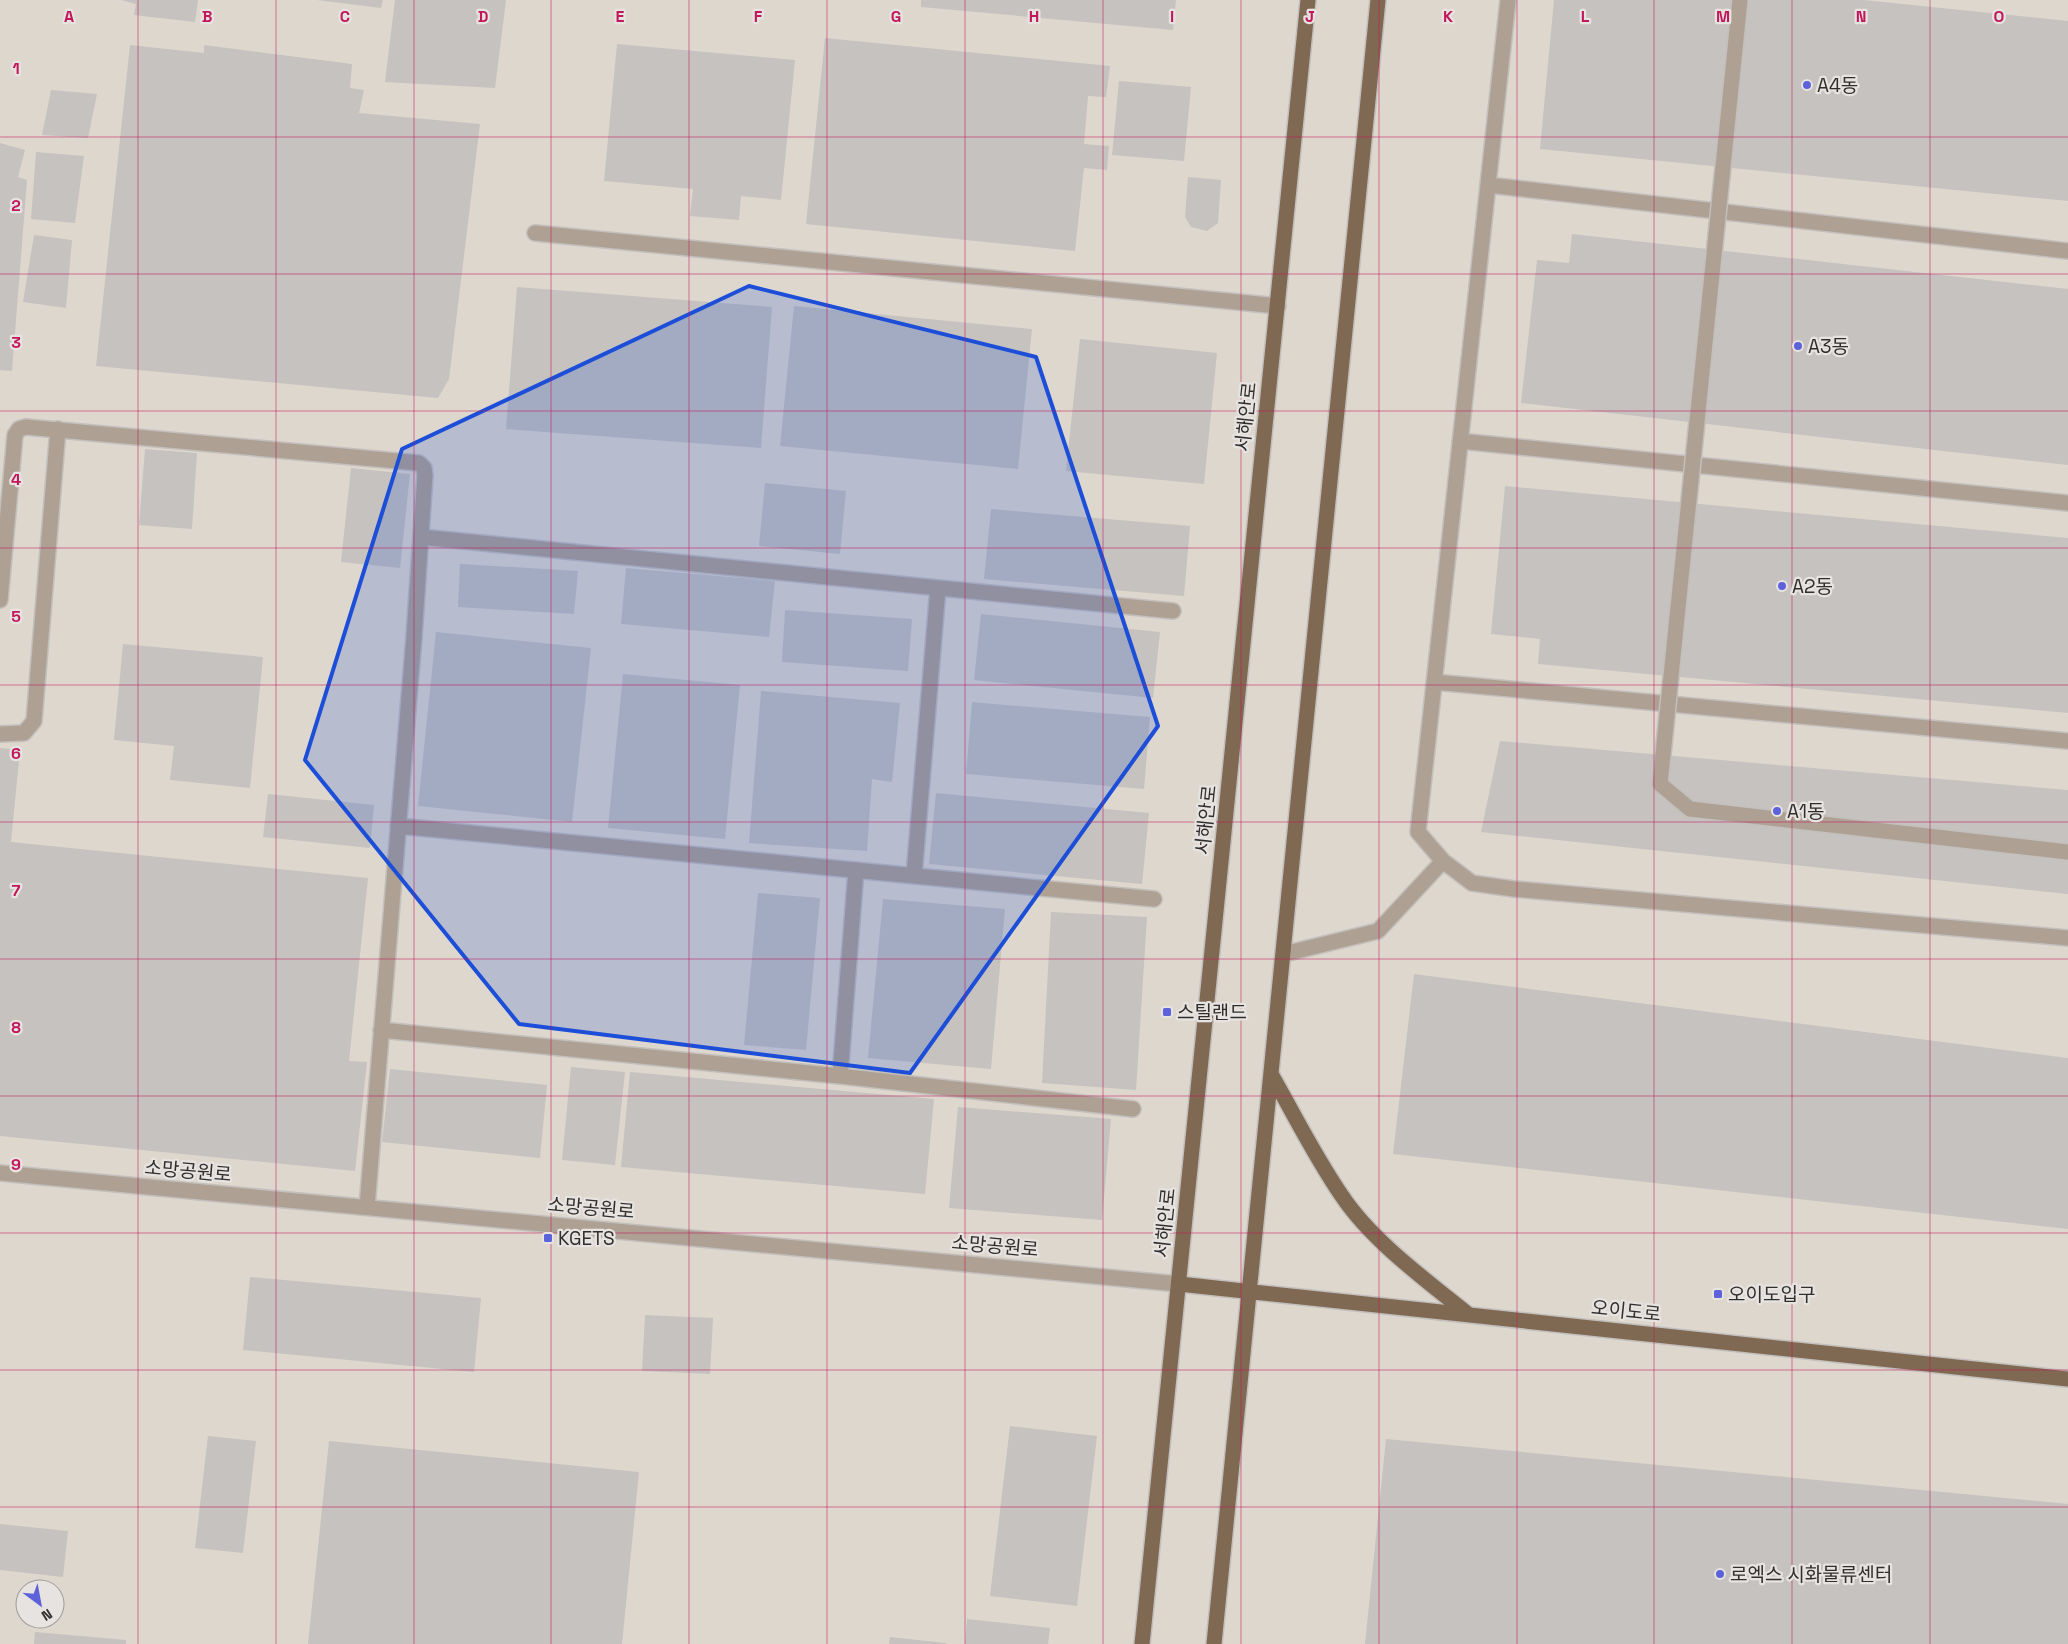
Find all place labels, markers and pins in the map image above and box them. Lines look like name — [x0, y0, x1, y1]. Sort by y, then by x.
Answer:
place label: A4동 — [1817, 73, 1858, 98]
marker: A4동 — [1801, 79, 1813, 91]
place label: A3동 — [1808, 334, 1849, 359]
marker: A3동 — [1792, 340, 1804, 352]
place label: A2동 — [1792, 574, 1833, 599]
marker: A2동 — [1776, 580, 1788, 592]
place label: A1동 — [1787, 799, 1824, 824]
marker: A1동 — [1771, 805, 1783, 817]
place label: 스틸랜드 — [1177, 1000, 1247, 1025]
marker: 스틸랜드 — [1161, 1006, 1173, 1018]
place label: KGETS — [558, 1226, 615, 1251]
marker: KGETS — [542, 1232, 554, 1244]
place label: 오이도입구 — [1728, 1282, 1815, 1307]
marker: 오이도입구 — [1712, 1288, 1724, 1300]
place label: 로엑스 시화물류센터 — [1730, 1562, 1892, 1587]
marker: 로엑스 시화물류센터 — [1714, 1568, 1726, 1580]

